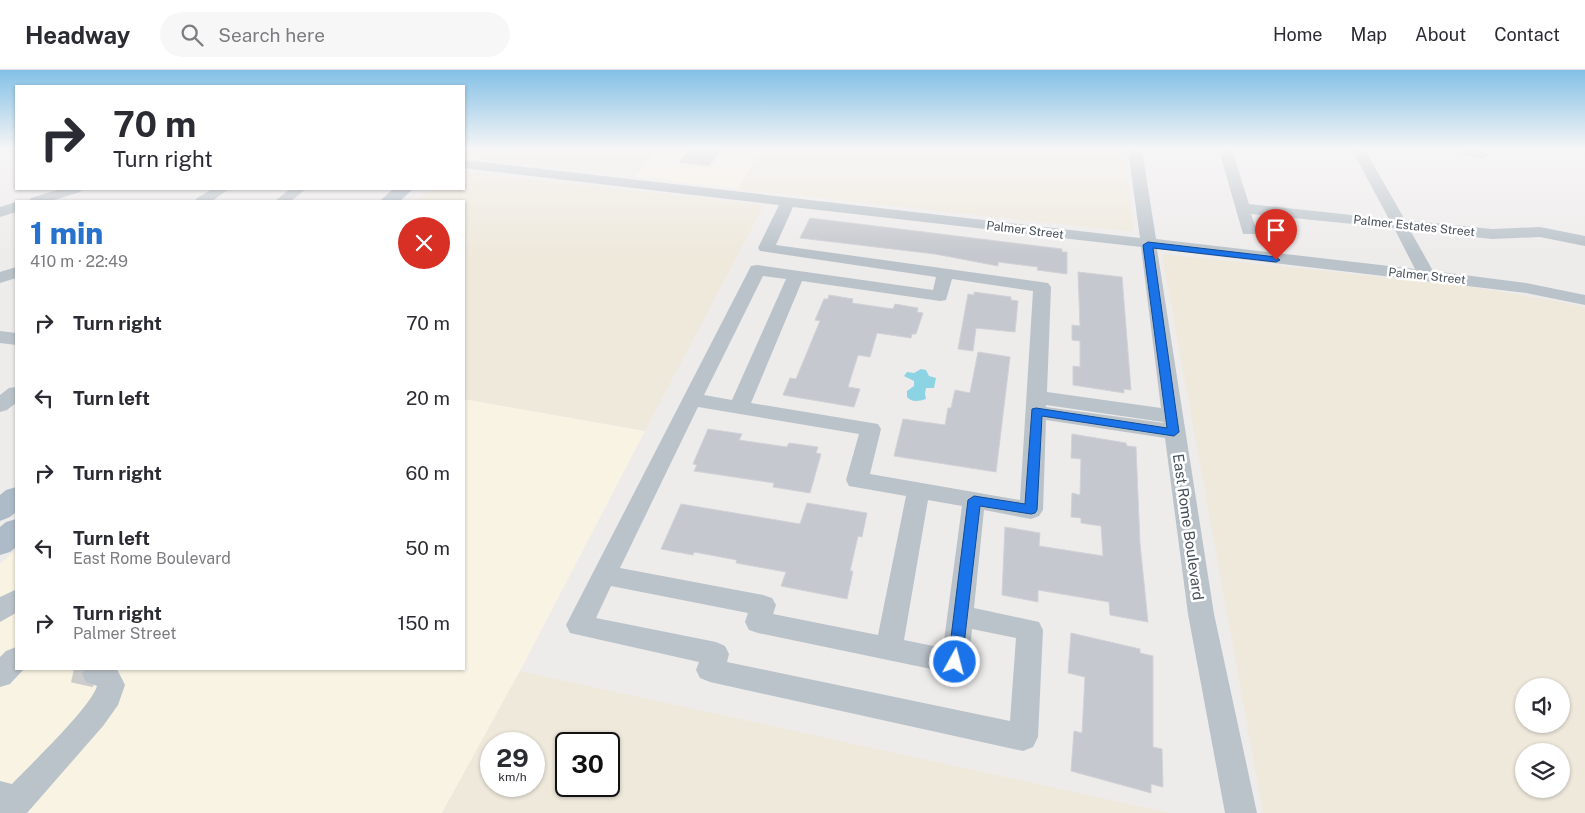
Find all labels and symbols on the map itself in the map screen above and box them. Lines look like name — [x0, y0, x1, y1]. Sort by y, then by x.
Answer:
pin — [1255, 209, 1297, 260]
street label: Palmer Estates Street — [1353, 213, 1476, 239]
street label: Palmer Street — [986, 218, 1065, 242]
street label: Palmer Street — [1388, 265, 1467, 287]
street label: East Rome Boulevard — [1170, 452, 1207, 601]
position arrow — [928, 635, 980, 687]
speed limit sign: 30 — [555, 732, 620, 797]

